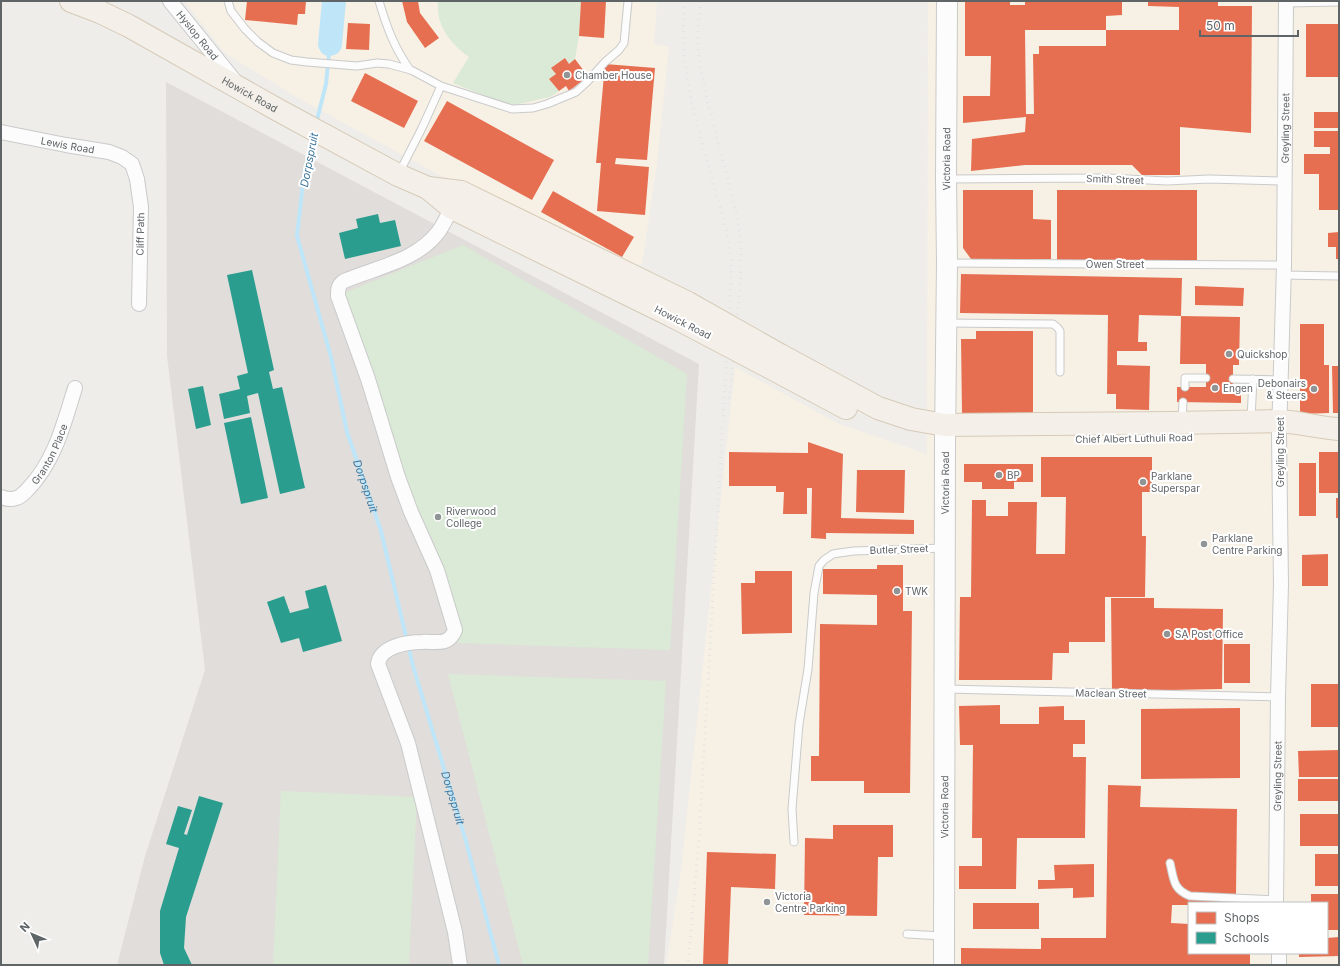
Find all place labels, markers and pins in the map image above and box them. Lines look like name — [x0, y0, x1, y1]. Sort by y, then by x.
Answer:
place label: Chamber House — [575, 69, 652, 81]
marker: Chamber House — [562, 70, 572, 80]
place label: Quickshop — [1237, 348, 1288, 360]
marker: Quickshop — [1224, 349, 1234, 359]
place label: Debonairs & Steers — [1258, 377, 1306, 401]
place label: Engen — [1223, 382, 1253, 394]
marker: Engen — [1210, 383, 1220, 393]
marker: Debonairs & Steers — [1309, 384, 1319, 394]
place label: BP — [1007, 469, 1020, 481]
marker: BP — [994, 470, 1004, 480]
place label: Parklane Superspar — [1151, 470, 1200, 494]
marker: Parklane Superspar — [1138, 477, 1148, 487]
place label: Riverwood College — [446, 505, 496, 529]
marker: Riverwood College — [433, 512, 443, 522]
place label: Parklane Centre Parking — [1212, 532, 1282, 556]
marker: Parklane Centre Parking — [1199, 539, 1209, 549]
place label: TWK — [905, 585, 928, 597]
marker: TWK — [892, 586, 902, 596]
place label: SA Post Office — [1175, 628, 1244, 640]
marker: SA Post Office — [1162, 629, 1172, 639]
place label: Victoria Centre Parking — [775, 890, 845, 914]
marker: Victoria Centre Parking — [762, 897, 772, 907]

